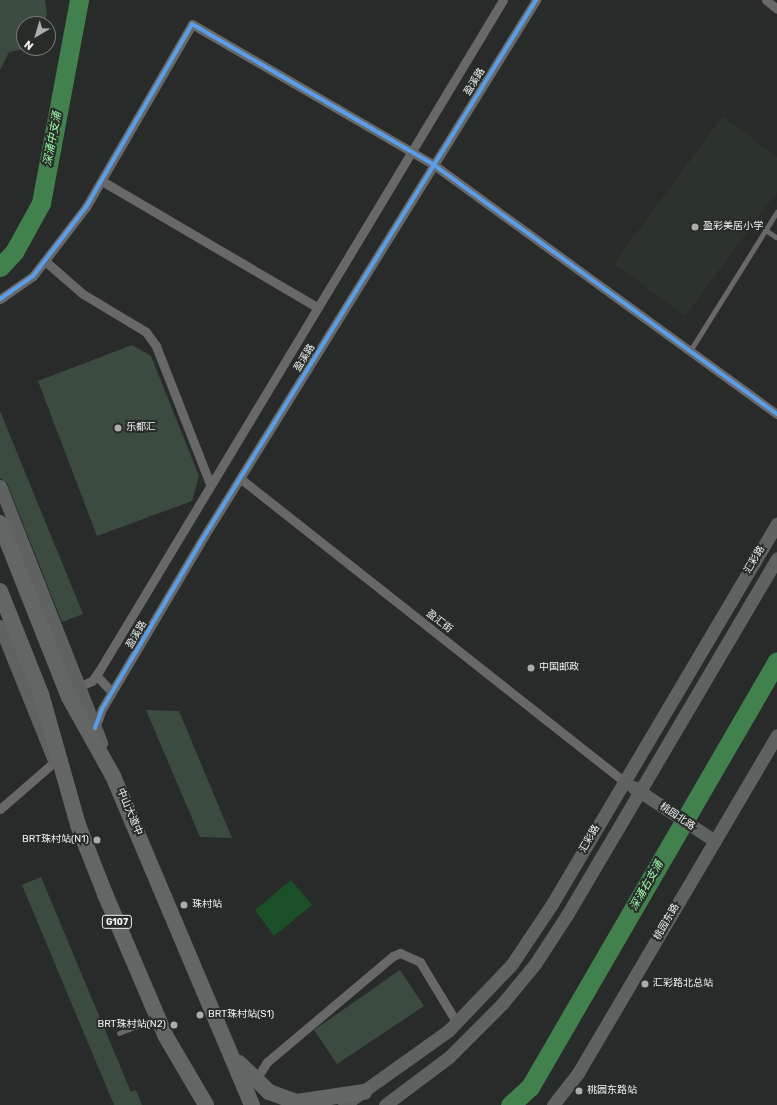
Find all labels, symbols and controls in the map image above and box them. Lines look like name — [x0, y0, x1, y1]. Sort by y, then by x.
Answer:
north arrow — [16, 16, 56, 56]
text: N — [22, 38, 36, 53]
street label: 盈溪路 — [462, 66, 488, 98]
water label: 深涌中支涌 — [41, 111, 65, 167]
place label: 盈彩美居小学 — [703, 221, 763, 233]
marker: 盈彩美居小学 — [690, 222, 700, 232]
street label: 盈溪路 — [292, 342, 318, 374]
place label: 乐都汇 — [126, 422, 156, 434]
marker: 乐都汇 — [113, 423, 123, 433]
street label: 汇彩路 — [742, 544, 768, 576]
street label: 盈汇街 — [423, 608, 455, 636]
street label: 盈溪路 — [124, 619, 150, 651]
place label: 中国邮政 — [539, 662, 579, 674]
marker: 中国邮政 — [526, 663, 536, 673]
street label: 中山大道中 — [114, 787, 144, 837]
street label: 桃园北路 — [657, 801, 697, 833]
street label: 汇彩路 — [577, 823, 603, 855]
place label: BRT珠村站(N1) — [22, 834, 89, 846]
marker: BRT珠村站(N1) — [92, 835, 102, 845]
water label: 深涌右支涌 — [628, 859, 666, 913]
place label: 珠村站 — [192, 899, 222, 911]
marker: 珠村站 — [179, 900, 189, 910]
street label: 桃园东路 — [652, 902, 682, 942]
road number: G107 — [101, 915, 133, 929]
place label: 汇彩路北总站 — [653, 978, 713, 990]
marker: 汇彩路北总站 — [640, 979, 650, 989]
place label: BRT珠村站(S1) — [208, 1009, 274, 1021]
marker: BRT珠村站(S1) — [195, 1010, 205, 1020]
place label: BRT珠村站(N2) — [98, 1019, 166, 1031]
marker: BRT珠村站(N2) — [169, 1020, 179, 1030]
place label: 桃园东路站 — [587, 1085, 637, 1097]
marker: 桃园东路站 — [574, 1086, 584, 1096]

